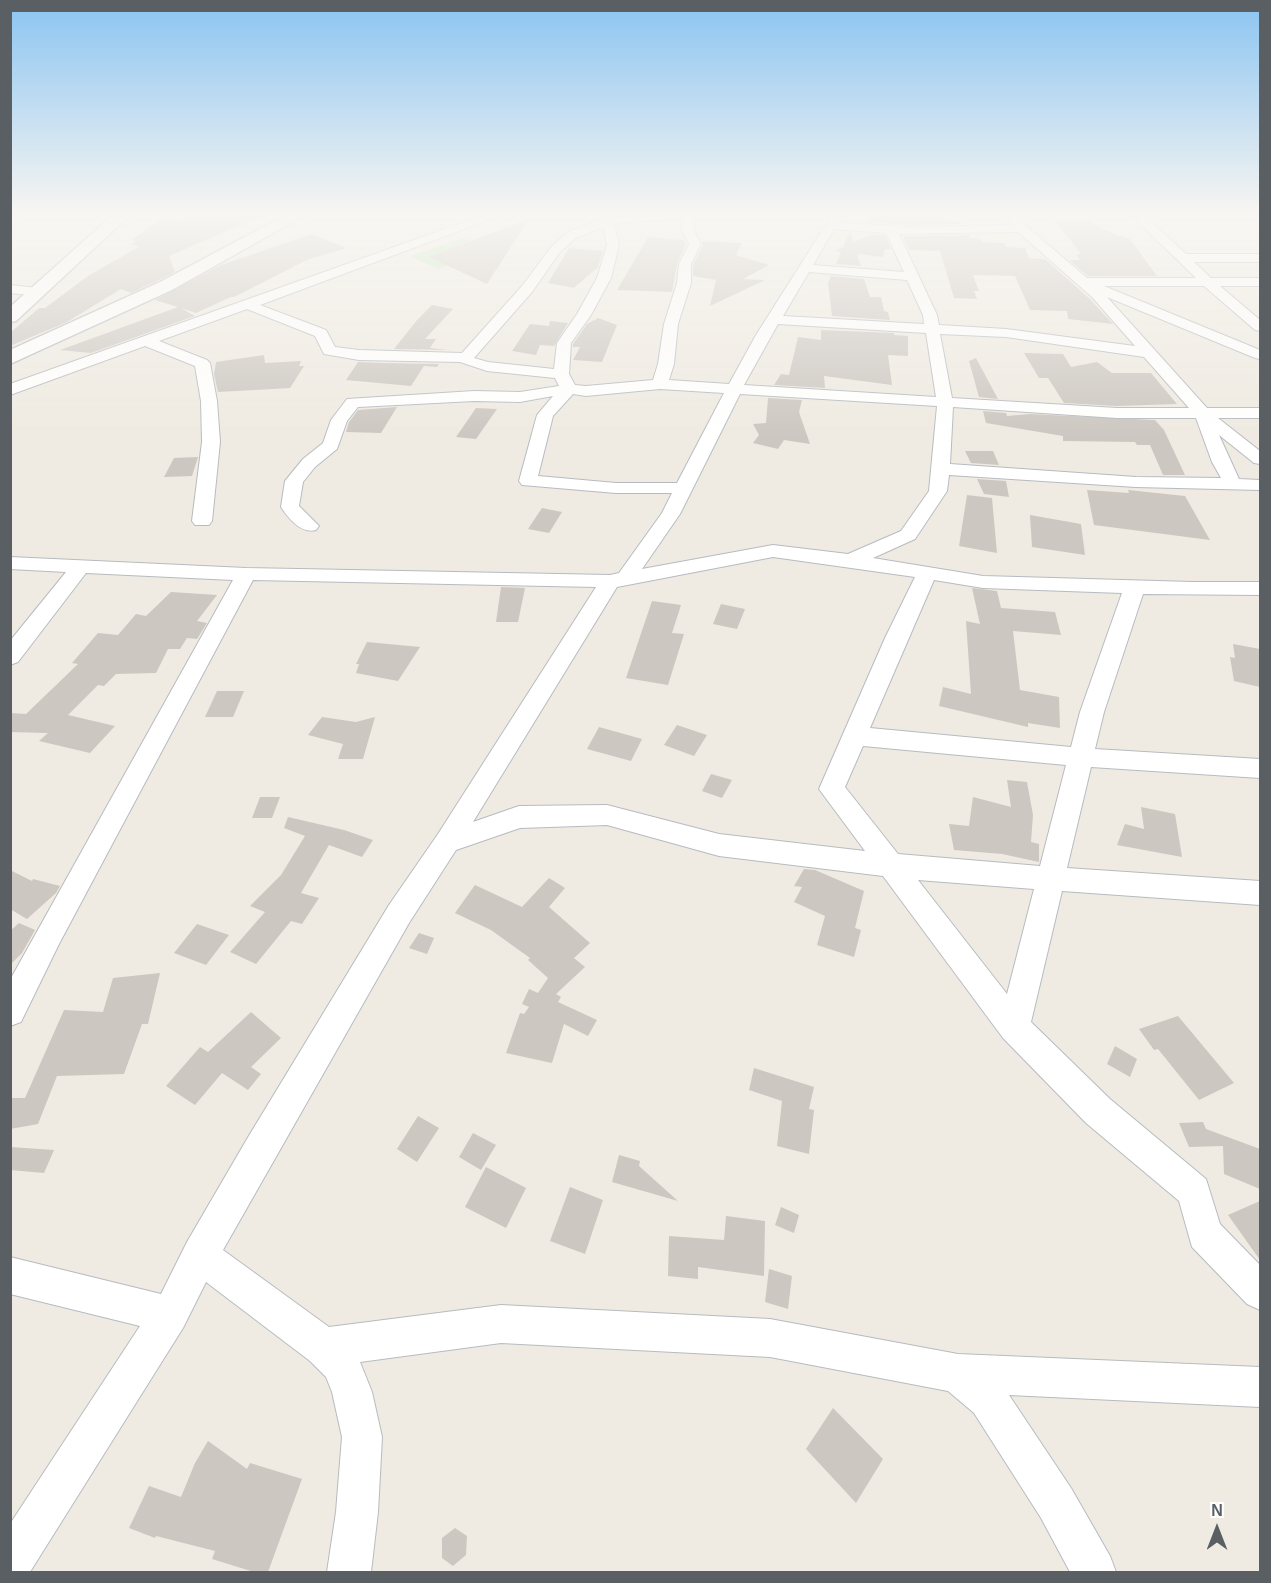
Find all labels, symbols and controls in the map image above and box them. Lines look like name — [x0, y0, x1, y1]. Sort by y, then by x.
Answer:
north arrow — [1187, 1499, 1247, 1559]
text: N — [1211, 1502, 1223, 1519]

